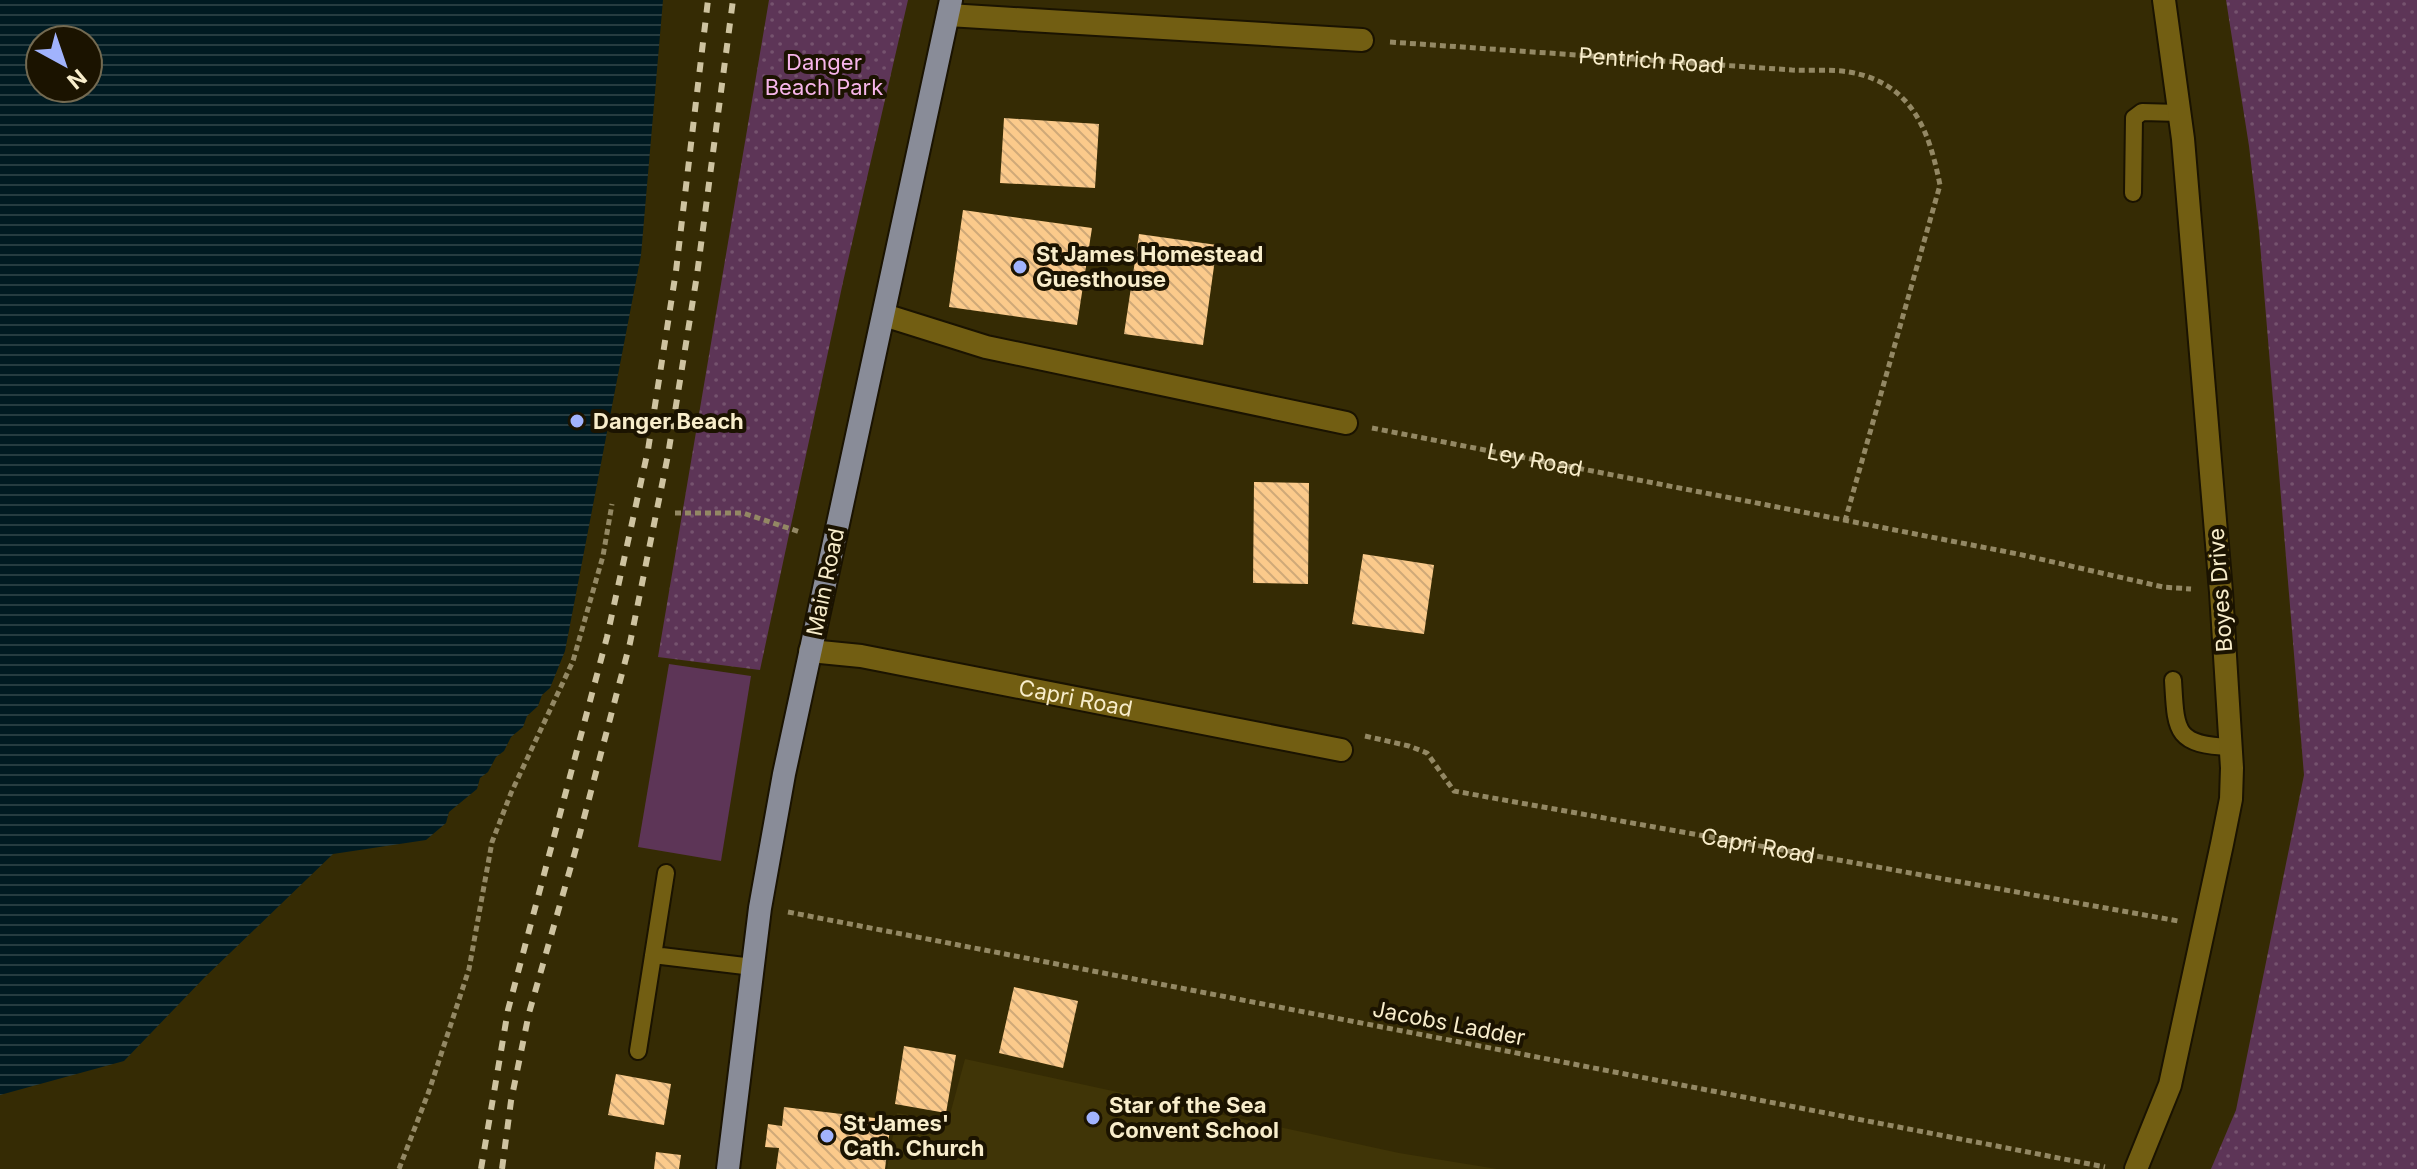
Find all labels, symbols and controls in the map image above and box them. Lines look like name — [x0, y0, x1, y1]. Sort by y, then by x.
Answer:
north arrow — [24, 24, 104, 104]
street label: Pentrich Road — [1578, 42, 1725, 78]
park label: Danger Beach Park — [765, 49, 883, 100]
text: N — [62, 64, 92, 95]
place label: St James Homestead Guesthouse — [1036, 241, 1263, 292]
marker: St James Homestead Guesthouse — [1011, 258, 1029, 276]
place label: Danger Beach — [593, 408, 744, 434]
marker: Danger Beach — [568, 412, 586, 430]
street label: Ley Road — [1485, 438, 1585, 482]
street label: Main Road — [801, 526, 849, 638]
street label: Boyes Drive — [2203, 527, 2237, 653]
street label: Capri Road — [1017, 674, 1135, 722]
street label: Capri Road — [1699, 823, 1817, 869]
street label: Jacobs Ladder — [1371, 995, 1527, 1051]
place label: Star of the Sea Convent School — [1109, 1092, 1279, 1143]
marker: Star of the Sea Convent School — [1084, 1109, 1102, 1127]
place label: St James' Cath. Church — [843, 1110, 984, 1161]
marker: St James' Cath. Church — [818, 1127, 836, 1145]

